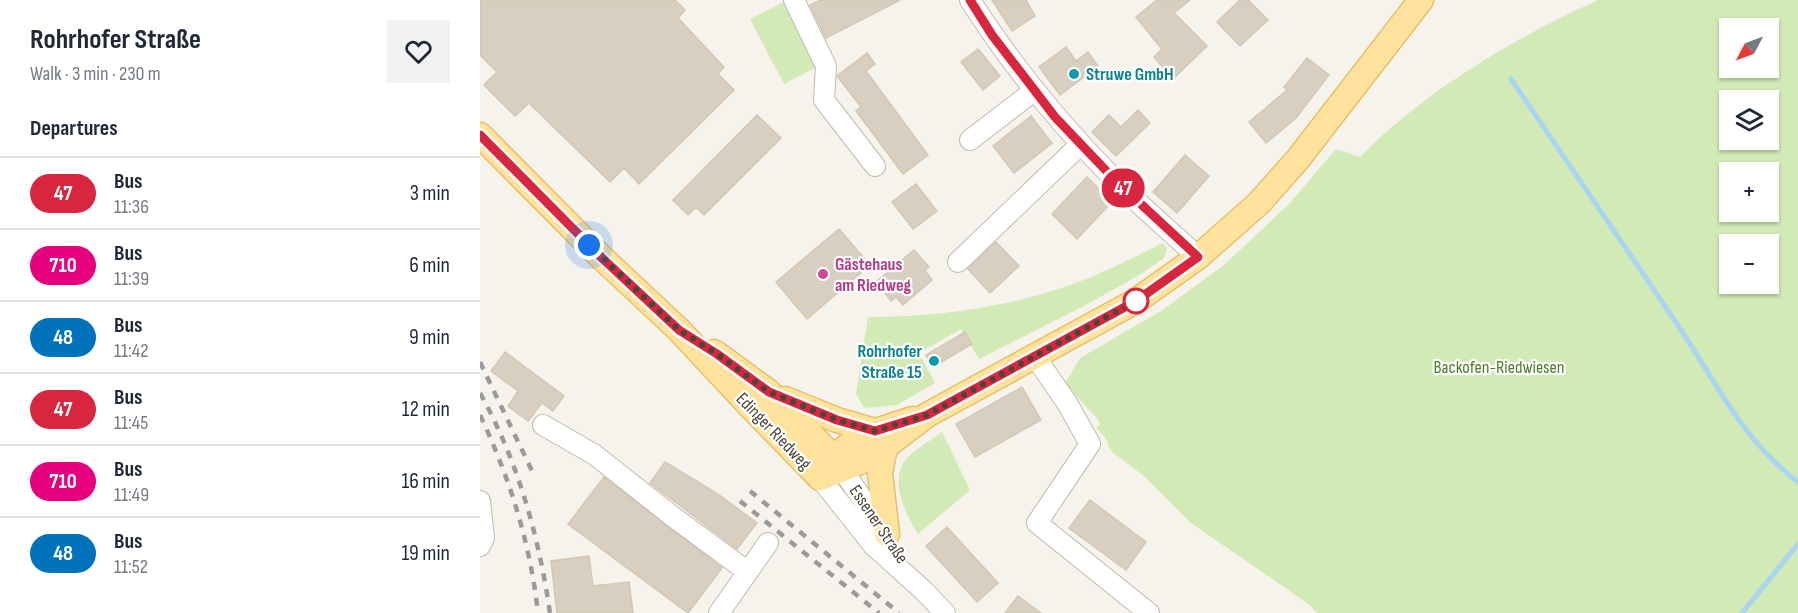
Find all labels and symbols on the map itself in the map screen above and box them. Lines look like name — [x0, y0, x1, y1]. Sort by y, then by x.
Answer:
north arrow — [1719, 18, 1779, 78]
place label: Struwe GmbH — [1086, 64, 1174, 85]
marker: Struwe GmbH — [1067, 67, 1081, 81]
line badge: 47 — [1096, 168, 1150, 207]
your location — [574, 230, 604, 260]
place label: Gästehaus am Riedweg — [835, 254, 912, 296]
marker: Gästehaus am Riedweg — [816, 267, 830, 281]
unlabelled marker — [1123, 288, 1149, 314]
place label: Rohrhofer Straße 15 — [858, 341, 922, 383]
marker: Rohrhofer Straße 15 — [927, 354, 941, 368]
park label: Backofen-Riedwiesen — [1433, 357, 1565, 378]
street label: Edinger Riedweg — [732, 388, 816, 474]
street label: Essener Straße — [845, 481, 912, 568]

